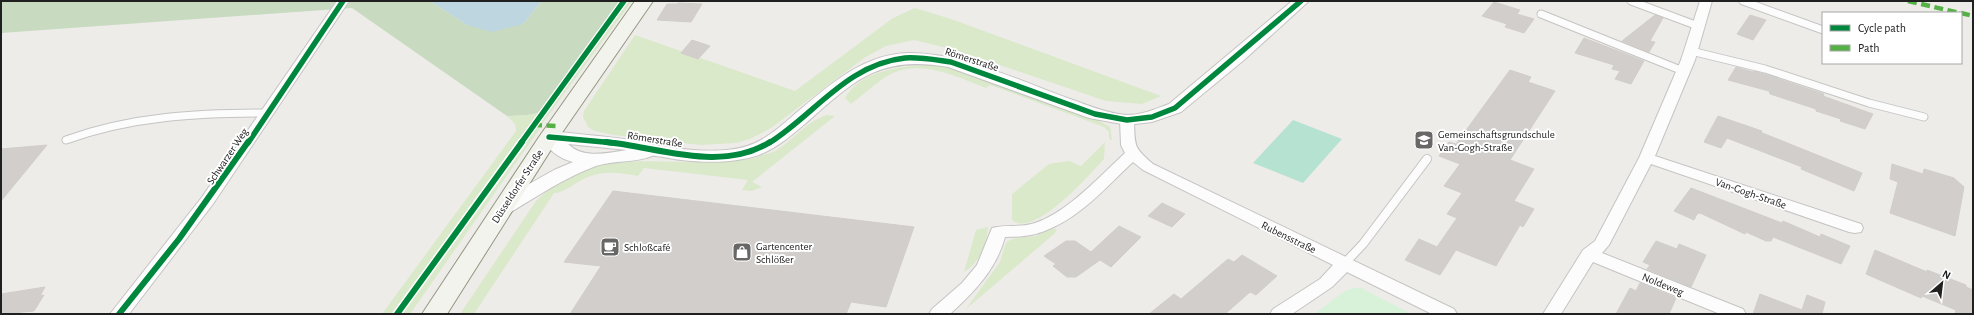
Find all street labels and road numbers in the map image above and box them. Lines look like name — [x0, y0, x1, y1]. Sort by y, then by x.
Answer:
street label: Römerstraße — [944, 46, 1000, 73]
street label: Schwarzer Weg — [205, 126, 250, 186]
street label: Römerstraße — [627, 130, 683, 149]
street label: Düsseldorfer Straße — [490, 148, 545, 225]
street label: Van-Gogh-Straße — [1714, 176, 1788, 211]
street label: Rubensstraße — [1260, 220, 1318, 255]
street label: Noldeweg — [1640, 271, 1686, 298]

